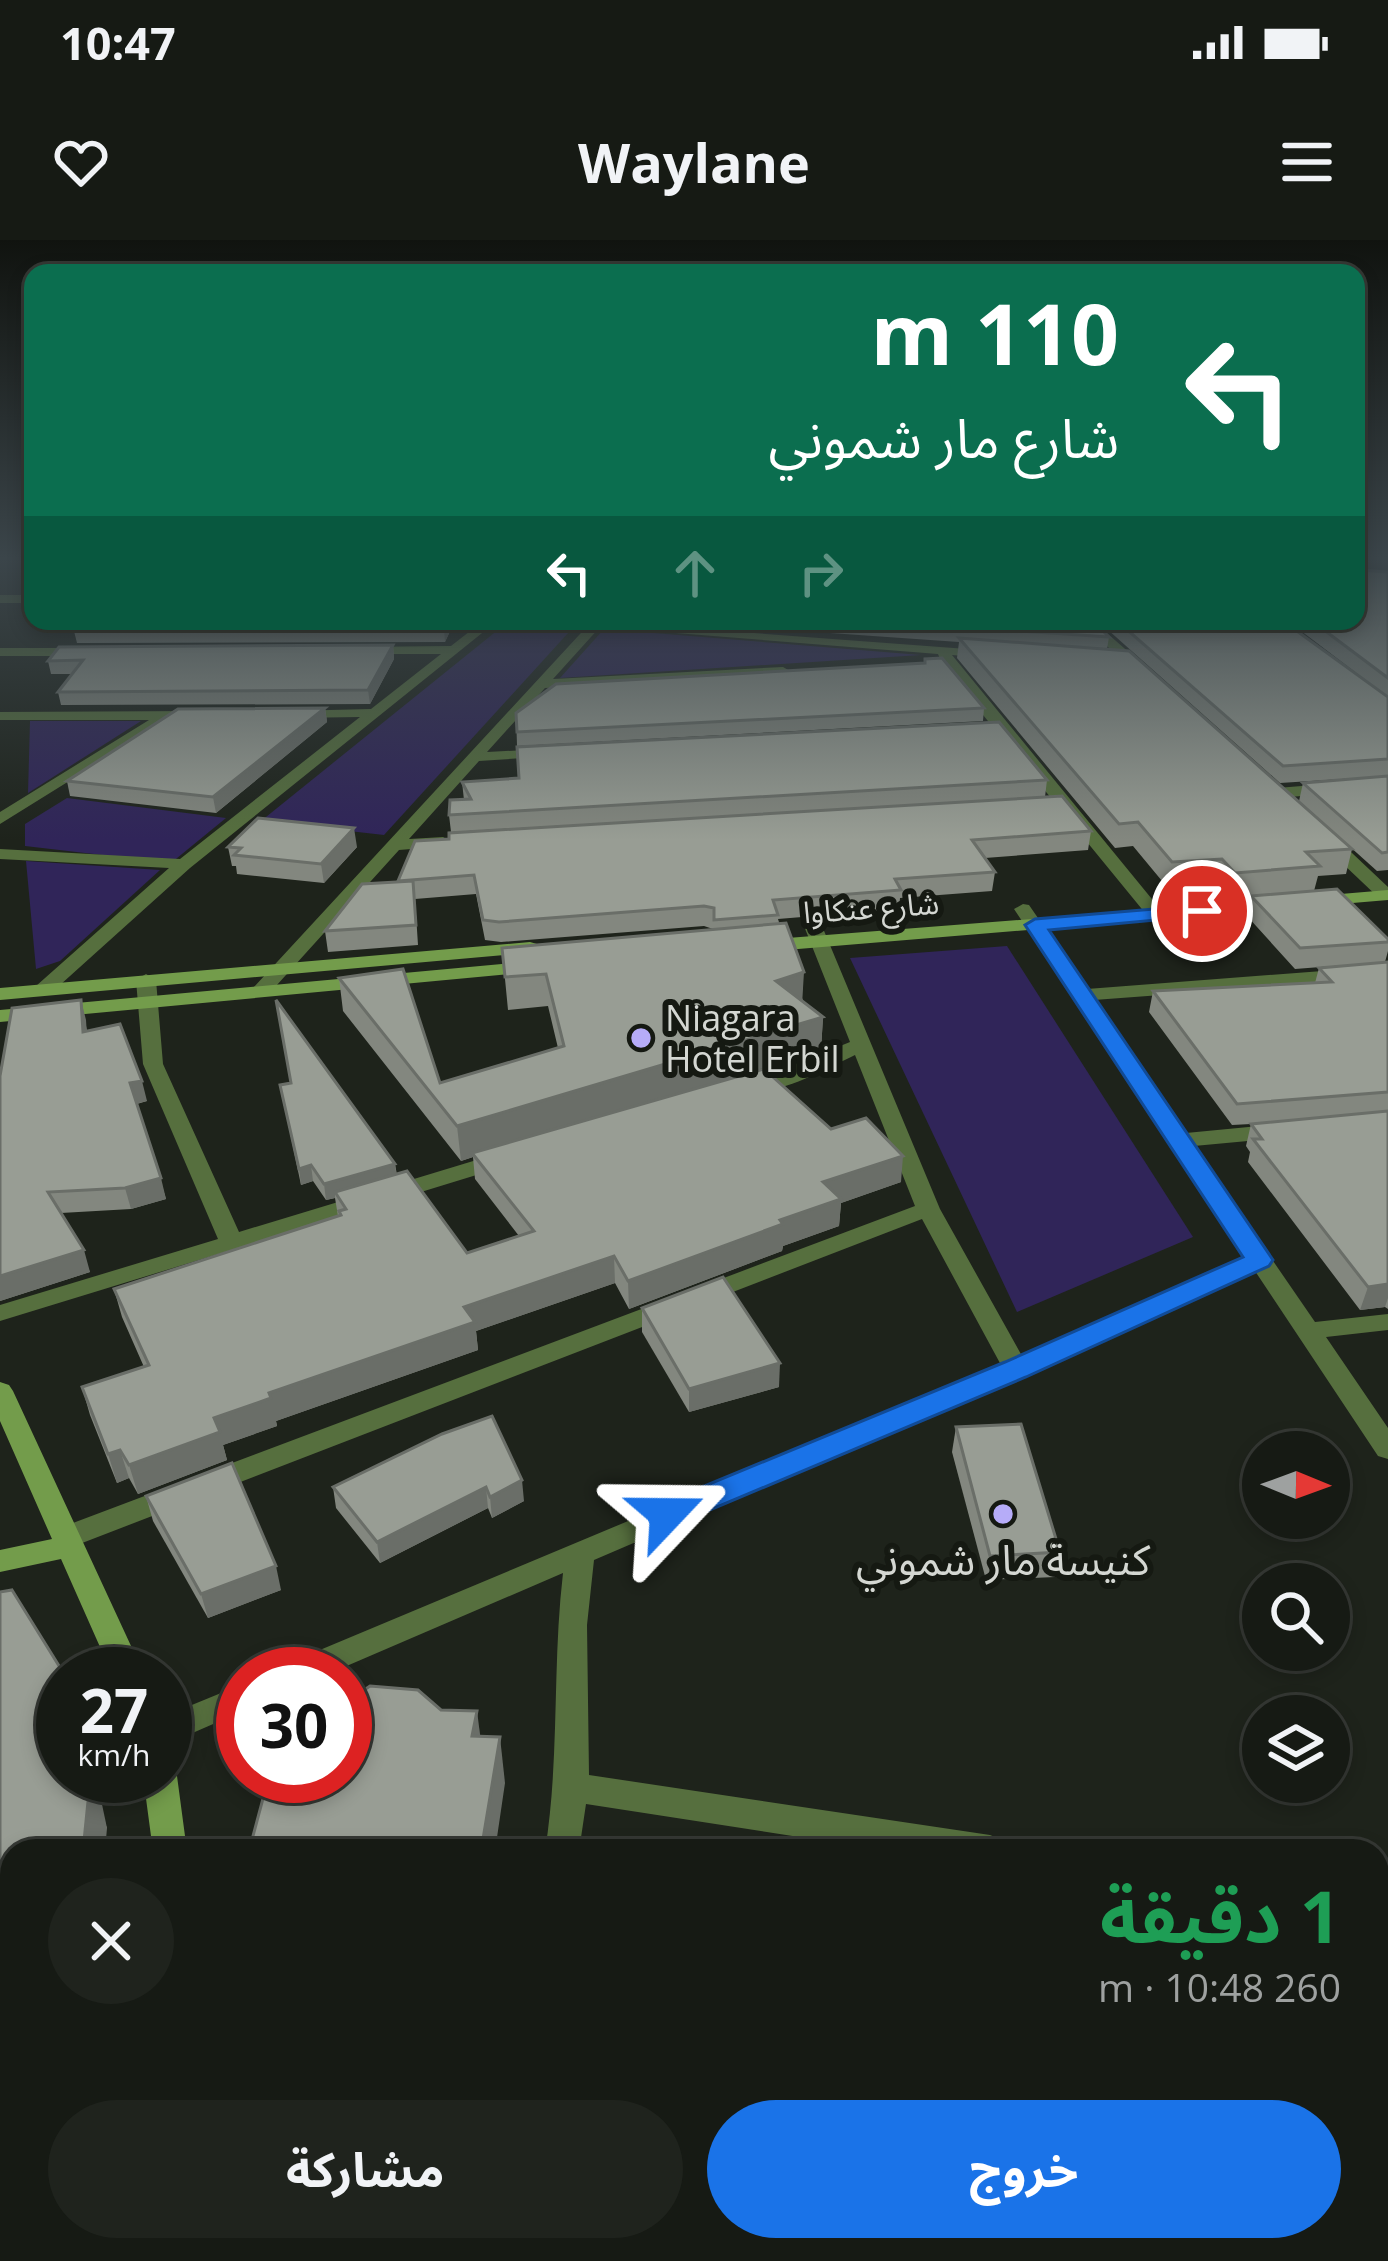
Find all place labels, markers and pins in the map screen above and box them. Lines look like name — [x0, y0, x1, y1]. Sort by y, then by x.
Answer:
pin — [1151, 860, 1253, 962]
place label: Niagara Hotel Erbil — [665, 993, 840, 1083]
marker: Niagara Hotel Erbil — [628, 1025, 654, 1051]
marker: كنيسة مار شموني — [990, 1501, 1016, 1527]
place label: كنيسة مار شموني — [856, 1530, 1151, 1592]

